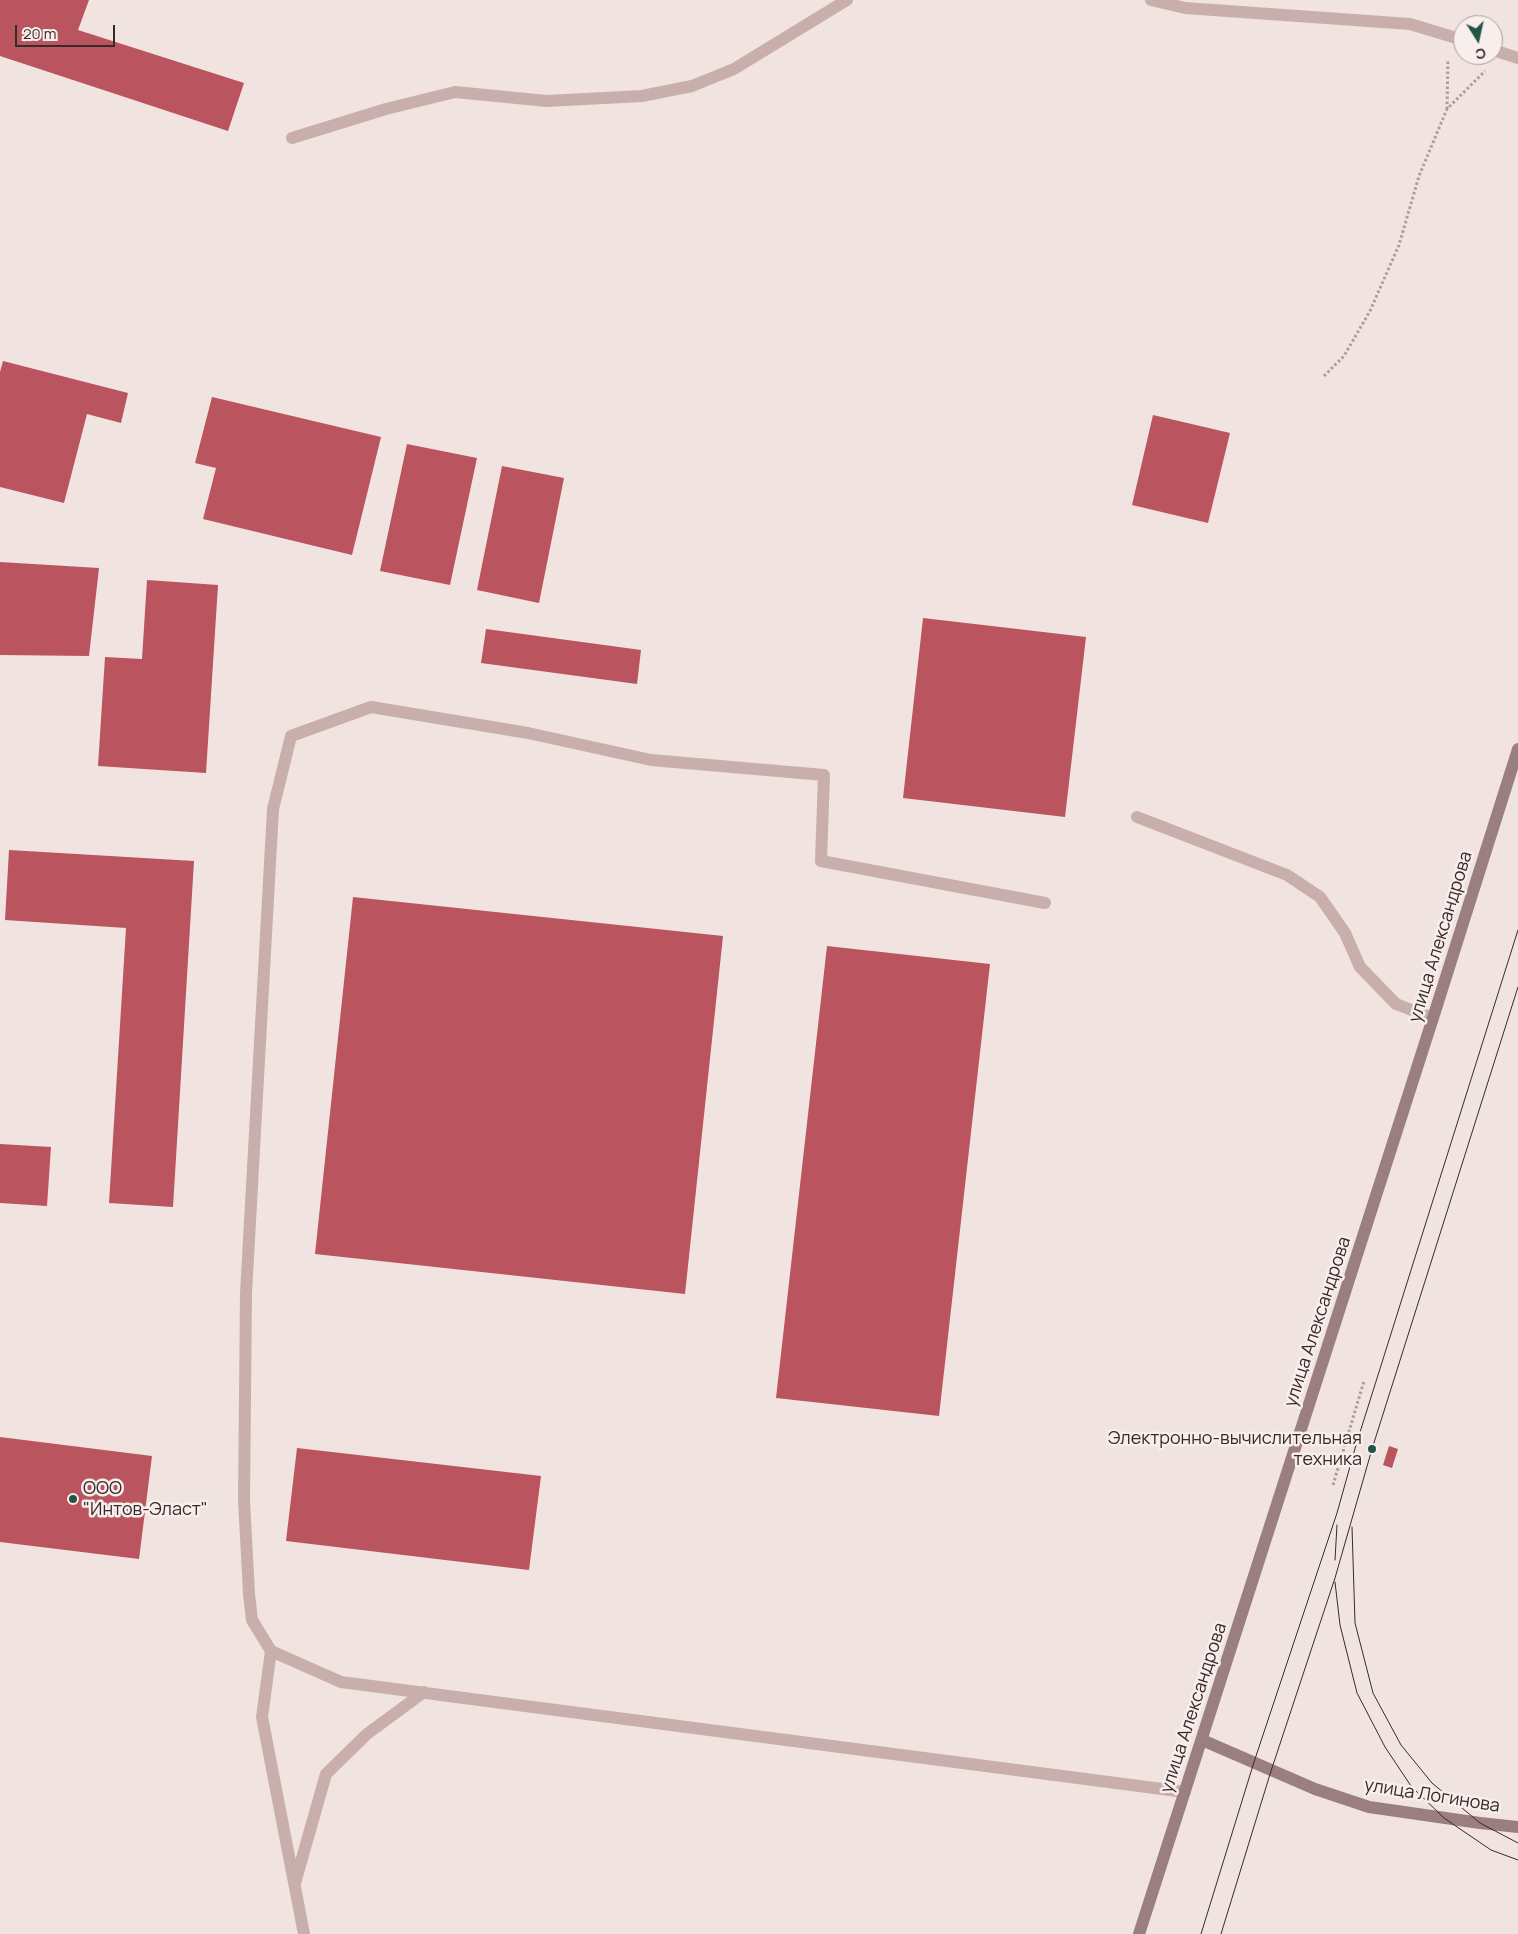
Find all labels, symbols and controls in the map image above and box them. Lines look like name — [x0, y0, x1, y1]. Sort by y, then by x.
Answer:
scale bar — [18, 15, 118, 47]
north arrow — [1453, 15, 1503, 65]
text: 20 m — [23, 23, 56, 44]
text: С — [1474, 44, 1487, 65]
street label: улица Александрова — [1405, 849, 1477, 1025]
street label: улица Александрова — [1280, 1234, 1356, 1410]
place label: Электронно-вычислительная техника — [1108, 1428, 1362, 1470]
marker: Электронно-вычислительная техника — [1366, 1443, 1378, 1455]
place label: ООО "Интов-Эласт" — [83, 1478, 208, 1520]
marker: ООО "Интов-Эласт" — [67, 1493, 79, 1505]
street label: улица Александрова — [1156, 1620, 1232, 1796]
street label: улица Логинова — [1363, 1775, 1501, 1817]

